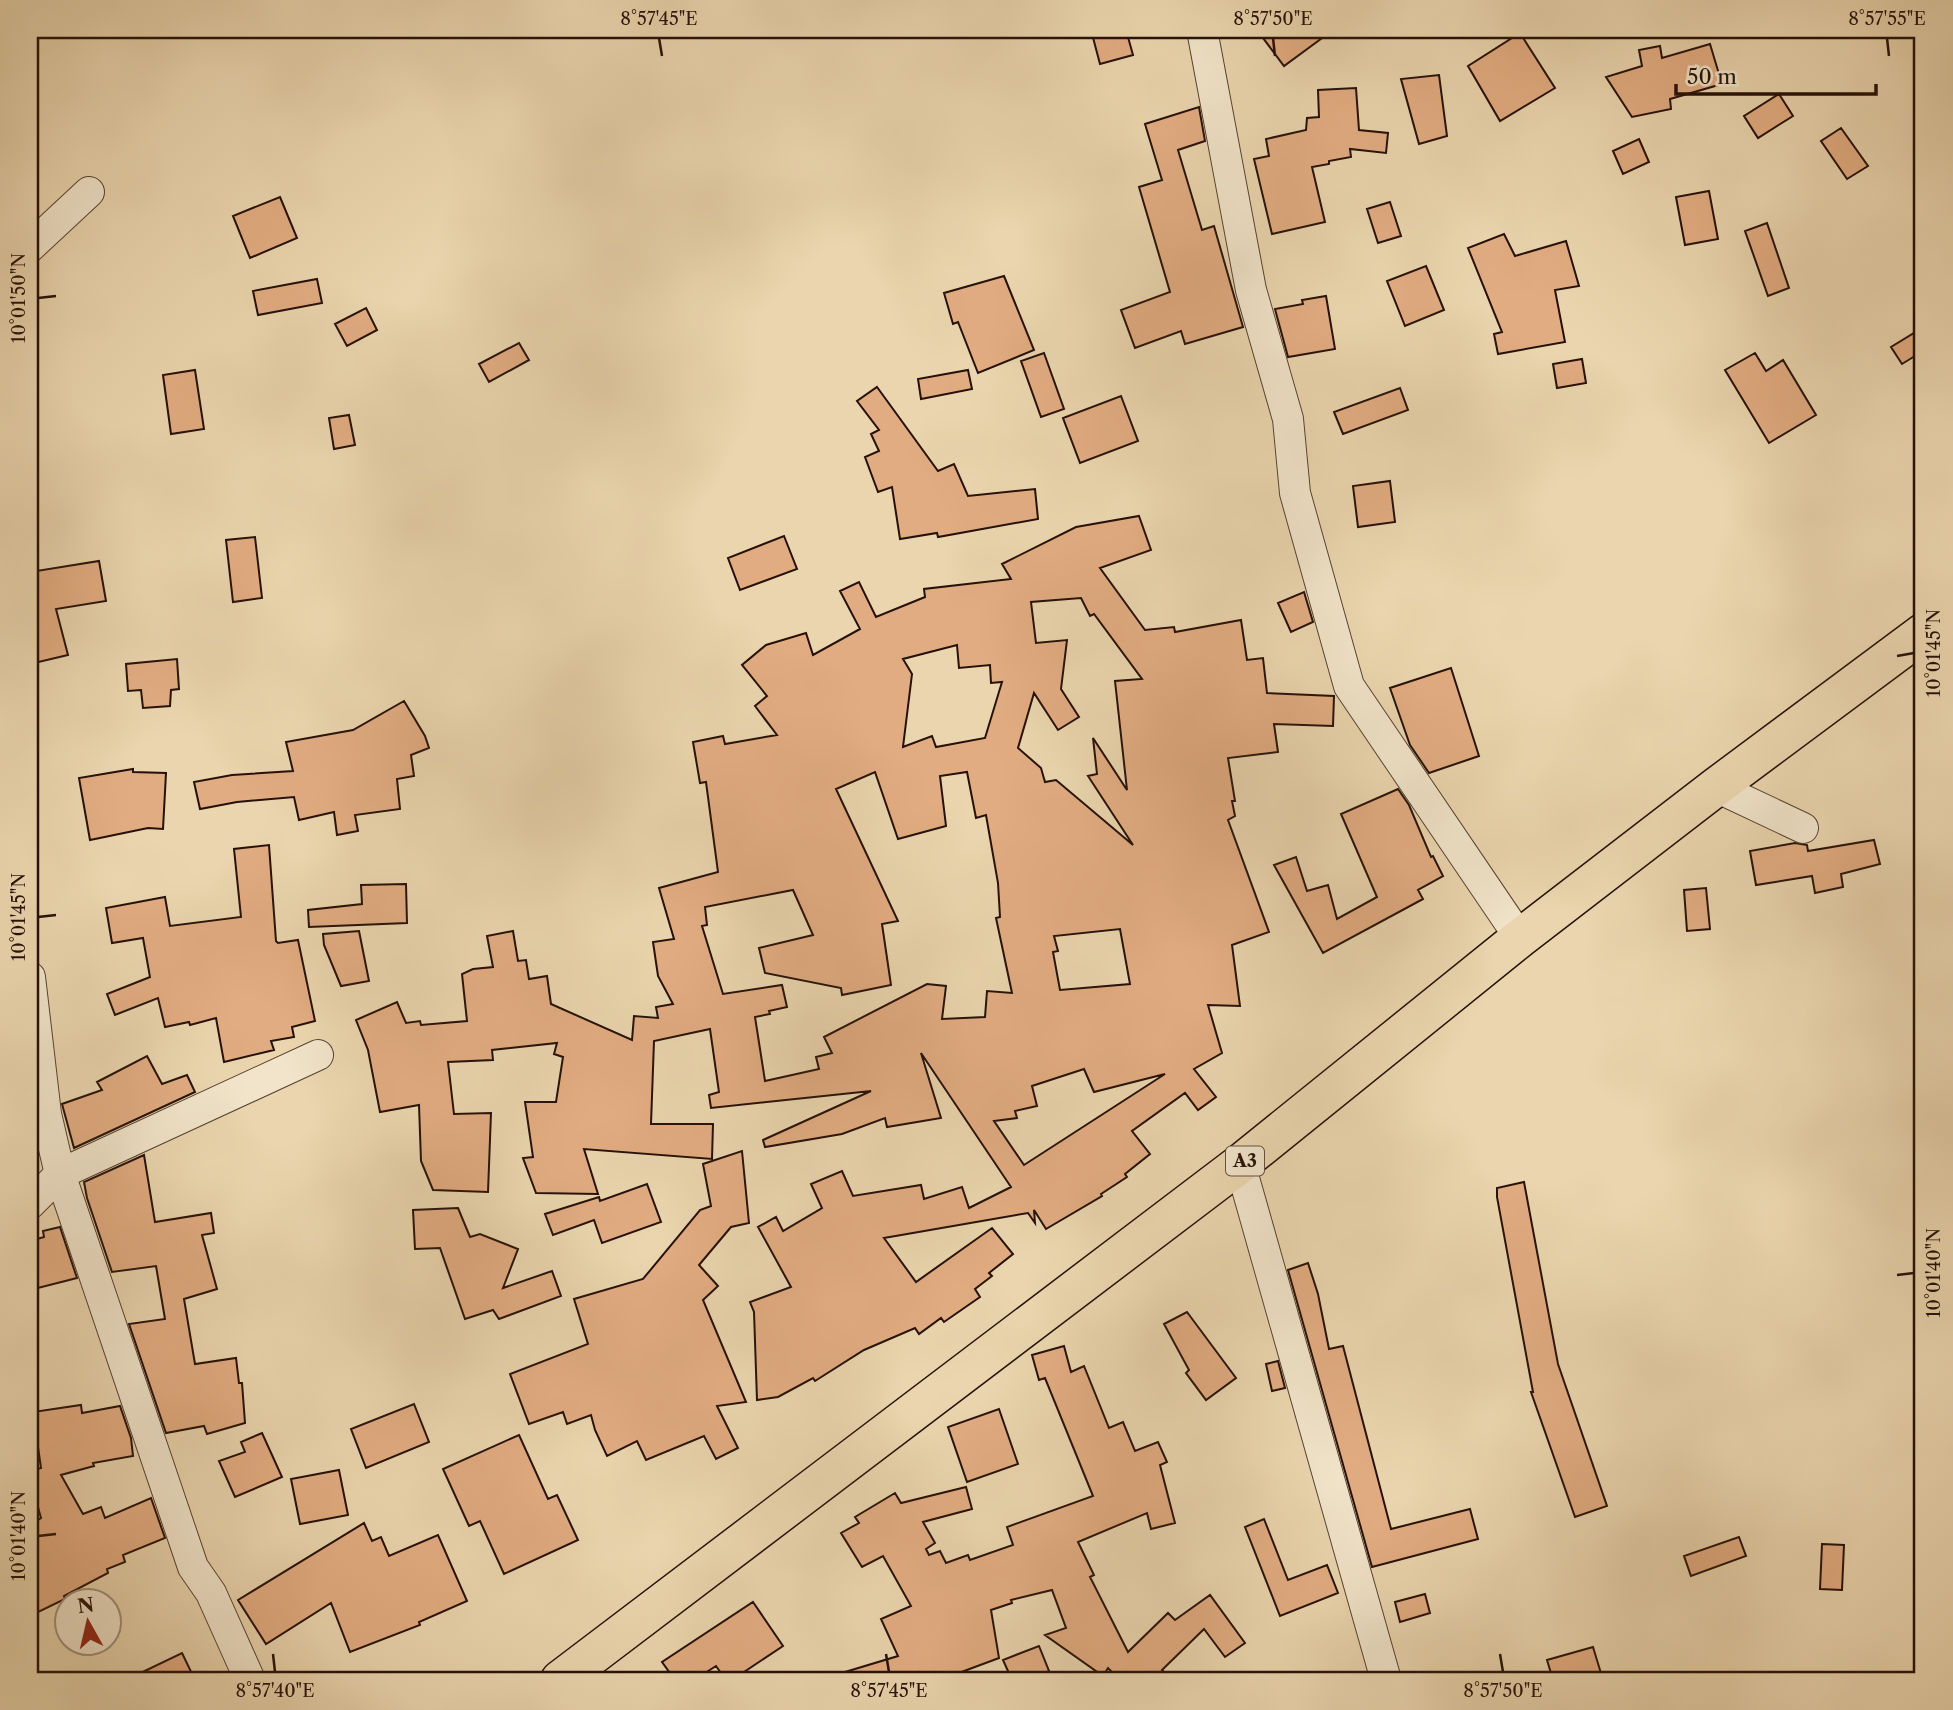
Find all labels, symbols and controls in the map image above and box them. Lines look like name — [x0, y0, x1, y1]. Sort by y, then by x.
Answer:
text: 8°57'45"E — [620, 8, 698, 30]
text: 8°57'50"E — [1233, 8, 1313, 30]
text: 8°57'55"E — [1848, 8, 1926, 30]
scale bar — [1676, 52, 1876, 96]
text: 50 m — [1687, 64, 1737, 89]
text: 10°01'50"N — [8, 253, 30, 343]
text: 10°01'45"N — [1923, 609, 1945, 697]
text: 10°01'45"N — [8, 873, 30, 961]
road number: A3 — [1226, 1146, 1264, 1176]
text: 10°01'40"N — [1923, 1228, 1945, 1318]
text: 10°01'40"N — [8, 1491, 30, 1581]
north arrow — [52, 1588, 122, 1658]
text: N — [76, 1593, 95, 1618]
text: 8°57'40"E — [235, 1680, 315, 1702]
text: 8°57'45"E — [850, 1680, 928, 1702]
text: 8°57'50"E — [1463, 1680, 1543, 1702]

